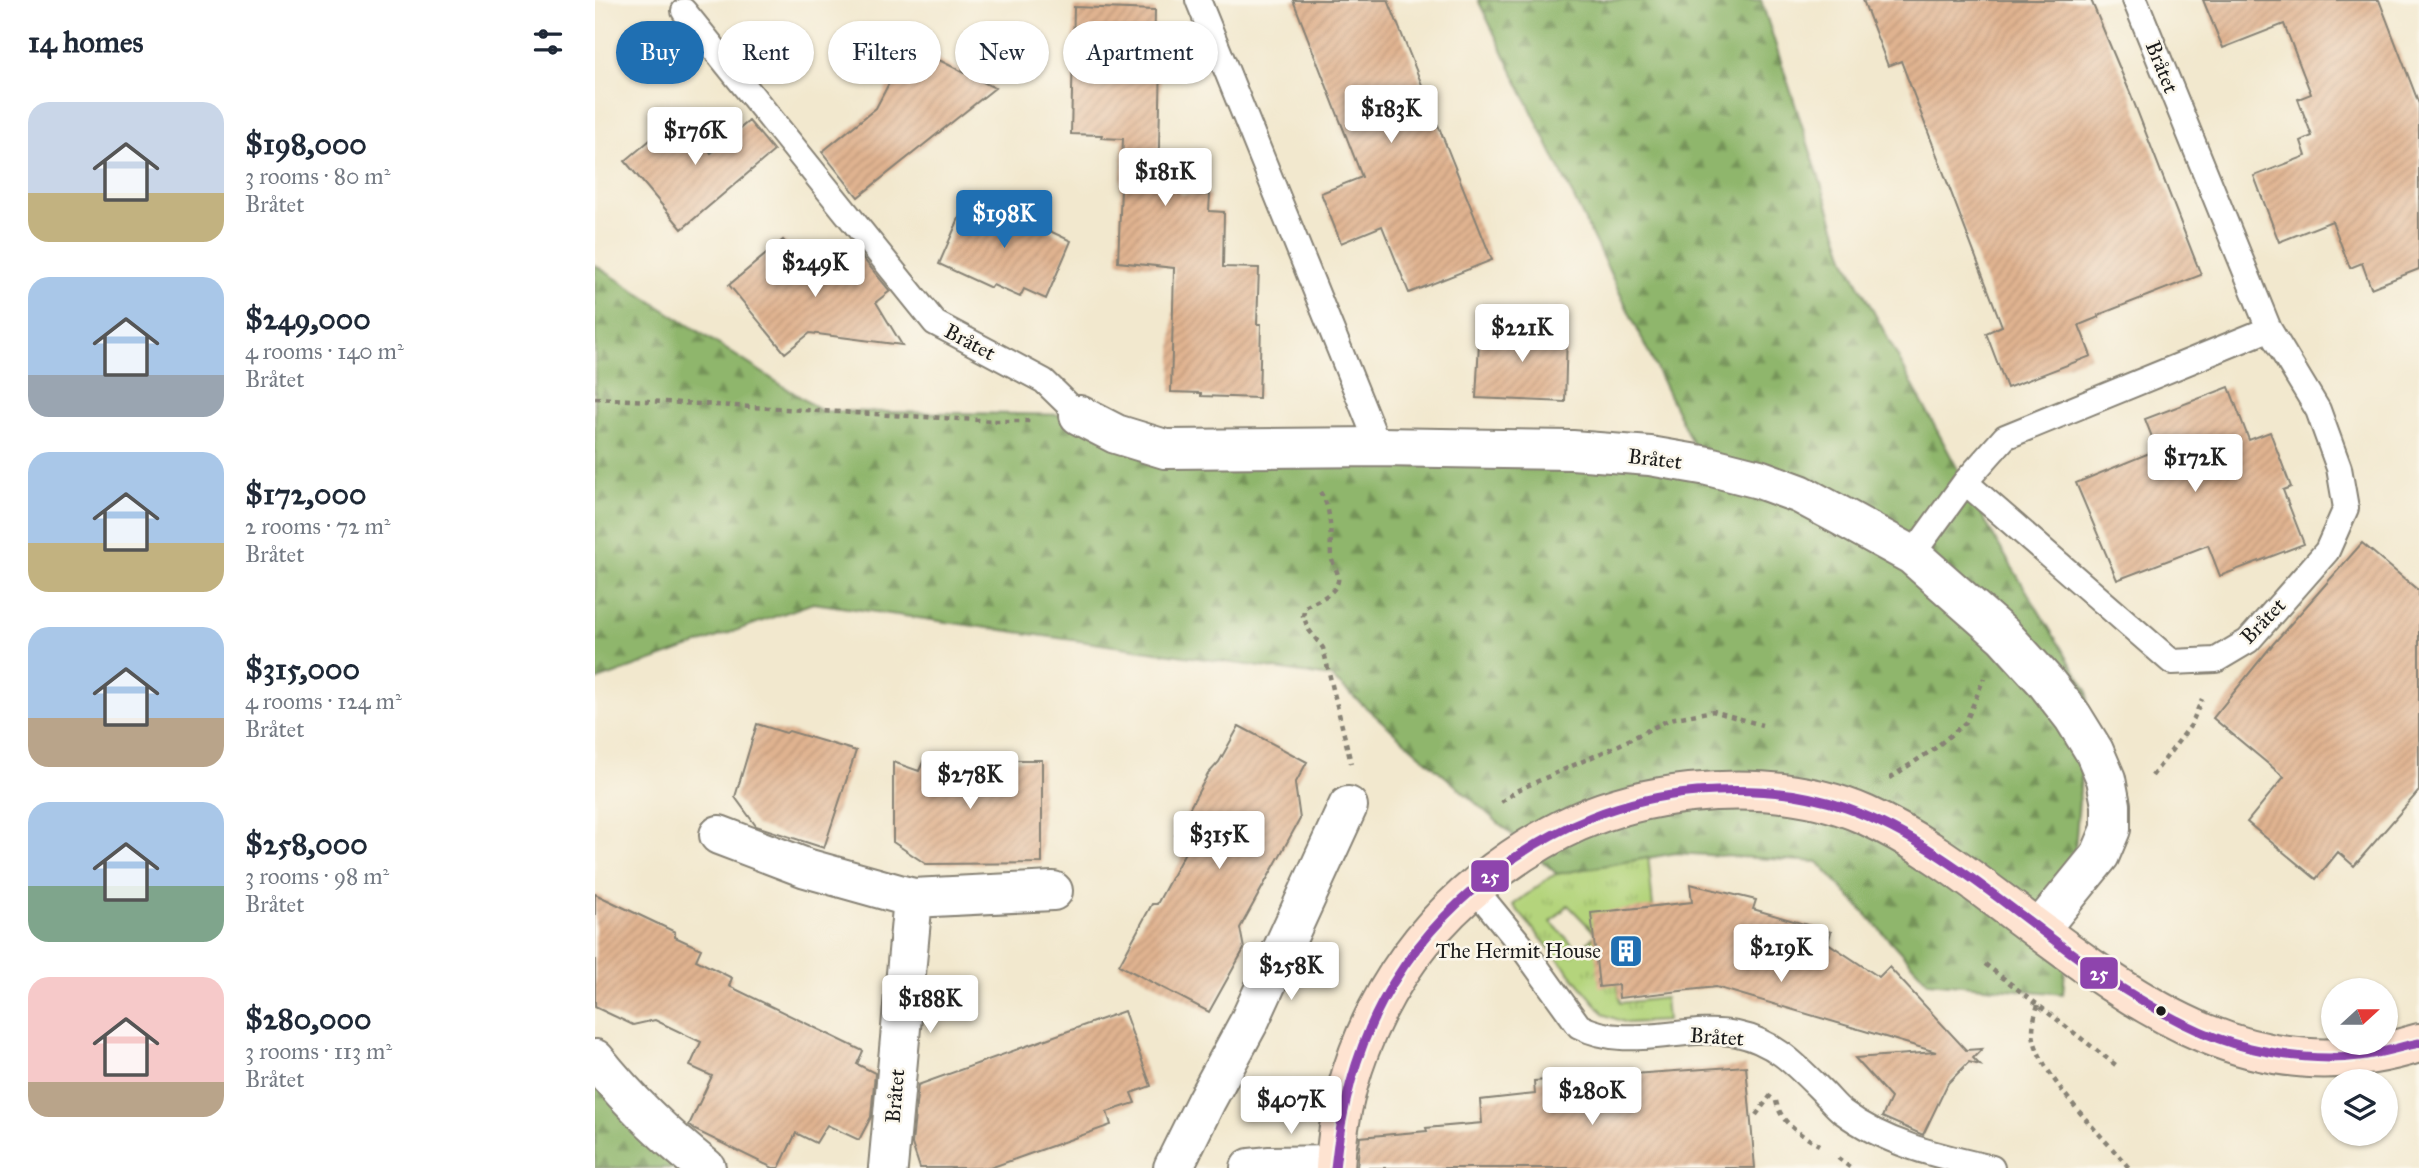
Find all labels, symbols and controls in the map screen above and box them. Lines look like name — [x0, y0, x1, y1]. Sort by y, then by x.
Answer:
chip: Buy — [616, 21, 704, 84]
chip: Rent — [718, 21, 814, 84]
chip: Filters — [828, 21, 941, 84]
chip: New — [955, 21, 1049, 84]
chip: Apartment — [1063, 21, 1218, 84]
icon: filters — [529, 23, 567, 61]
text: 14 homes — [28, 24, 143, 60]
street label: Bråtet — [2140, 37, 2184, 97]
pin: $183K — [1342, 86, 1440, 145]
text: $183K — [1361, 94, 1421, 122]
pin: $176K — [646, 108, 744, 167]
text: $176K — [663, 116, 727, 144]
text: $198,000 — [245, 126, 367, 162]
icon: home — [84, 130, 168, 214]
pin: $181K — [1116, 148, 1214, 208]
text: $181K — [1135, 157, 1195, 185]
text: 3 rooms · 80 m² — [245, 162, 390, 190]
text: Bråtet — [245, 190, 304, 218]
pin: $198K — [955, 190, 1053, 250]
text: $198K — [972, 199, 1036, 227]
pin: $249K — [766, 240, 864, 299]
text: $249K — [782, 248, 848, 276]
text: $249,000 — [245, 301, 371, 337]
pin: $221K — [1473, 304, 1571, 364]
icon: home — [84, 305, 168, 389]
text: $221K — [1491, 313, 1553, 341]
street label: Bråtet — [940, 318, 1001, 366]
text: 4 rooms · 140 m² — [245, 337, 404, 365]
text: Bråtet — [245, 365, 304, 393]
pin: $172K — [2146, 434, 2244, 494]
street label: Bråtet — [1627, 443, 1684, 475]
text: $172K — [2164, 443, 2226, 471]
text: $172,000 — [245, 476, 366, 512]
icon: home — [84, 480, 168, 564]
text: 2 rooms · 72 m² — [245, 512, 390, 540]
text: Bråtet — [245, 540, 304, 568]
street label: Bråtet — [2235, 592, 2292, 650]
text: $315,000 — [245, 651, 360, 687]
icon: home — [84, 655, 168, 739]
text: 4 rooms · 124 m² — [245, 687, 402, 715]
text: Bråtet — [245, 715, 304, 743]
pin: $278K — [921, 752, 1019, 811]
text: $278K — [937, 760, 1003, 788]
pin: $315K — [1170, 812, 1268, 871]
text: $315K — [1190, 820, 1248, 848]
text: $258,000 — [245, 826, 368, 862]
icon: home — [84, 830, 168, 914]
line badge: 25 — [1470, 859, 1510, 893]
text: 3 rooms · 98 m² — [245, 862, 389, 890]
text: 25 — [1481, 865, 1499, 888]
text: Bråtet — [245, 890, 304, 918]
pin: $219K — [1732, 925, 1830, 984]
building icon: The Hermit House — [1607, 932, 1645, 970]
text: $219K — [1750, 933, 1812, 961]
place label: The Hermit House — [1436, 938, 1601, 964]
pin: $258K — [1242, 942, 1340, 1002]
text: $258K — [1259, 951, 1323, 979]
line badge: 25 — [2079, 956, 2119, 990]
text: 25 — [2090, 962, 2108, 985]
pin: $188K — [881, 976, 979, 1035]
north arrow — [2321, 978, 2397, 1055]
map controls — [2321, 978, 2398, 1146]
text: $188K — [898, 984, 962, 1012]
text: $280,000 — [245, 1001, 371, 1037]
unlabelled marker — [2154, 1004, 2168, 1018]
icon: home — [84, 1005, 168, 1089]
street label: Bråtet — [1689, 1022, 1745, 1052]
text: 3 rooms · 113 m² — [245, 1037, 392, 1065]
text: Bråtet — [245, 1065, 304, 1093]
street label: Bråtet — [880, 1067, 910, 1124]
pin: $280K — [1543, 1068, 1641, 1127]
button: layers — [2321, 1069, 2398, 1146]
pin: $407K — [1242, 1076, 1340, 1136]
text: $280K — [1558, 1076, 1626, 1104]
text: $407K — [1257, 1085, 1325, 1113]

